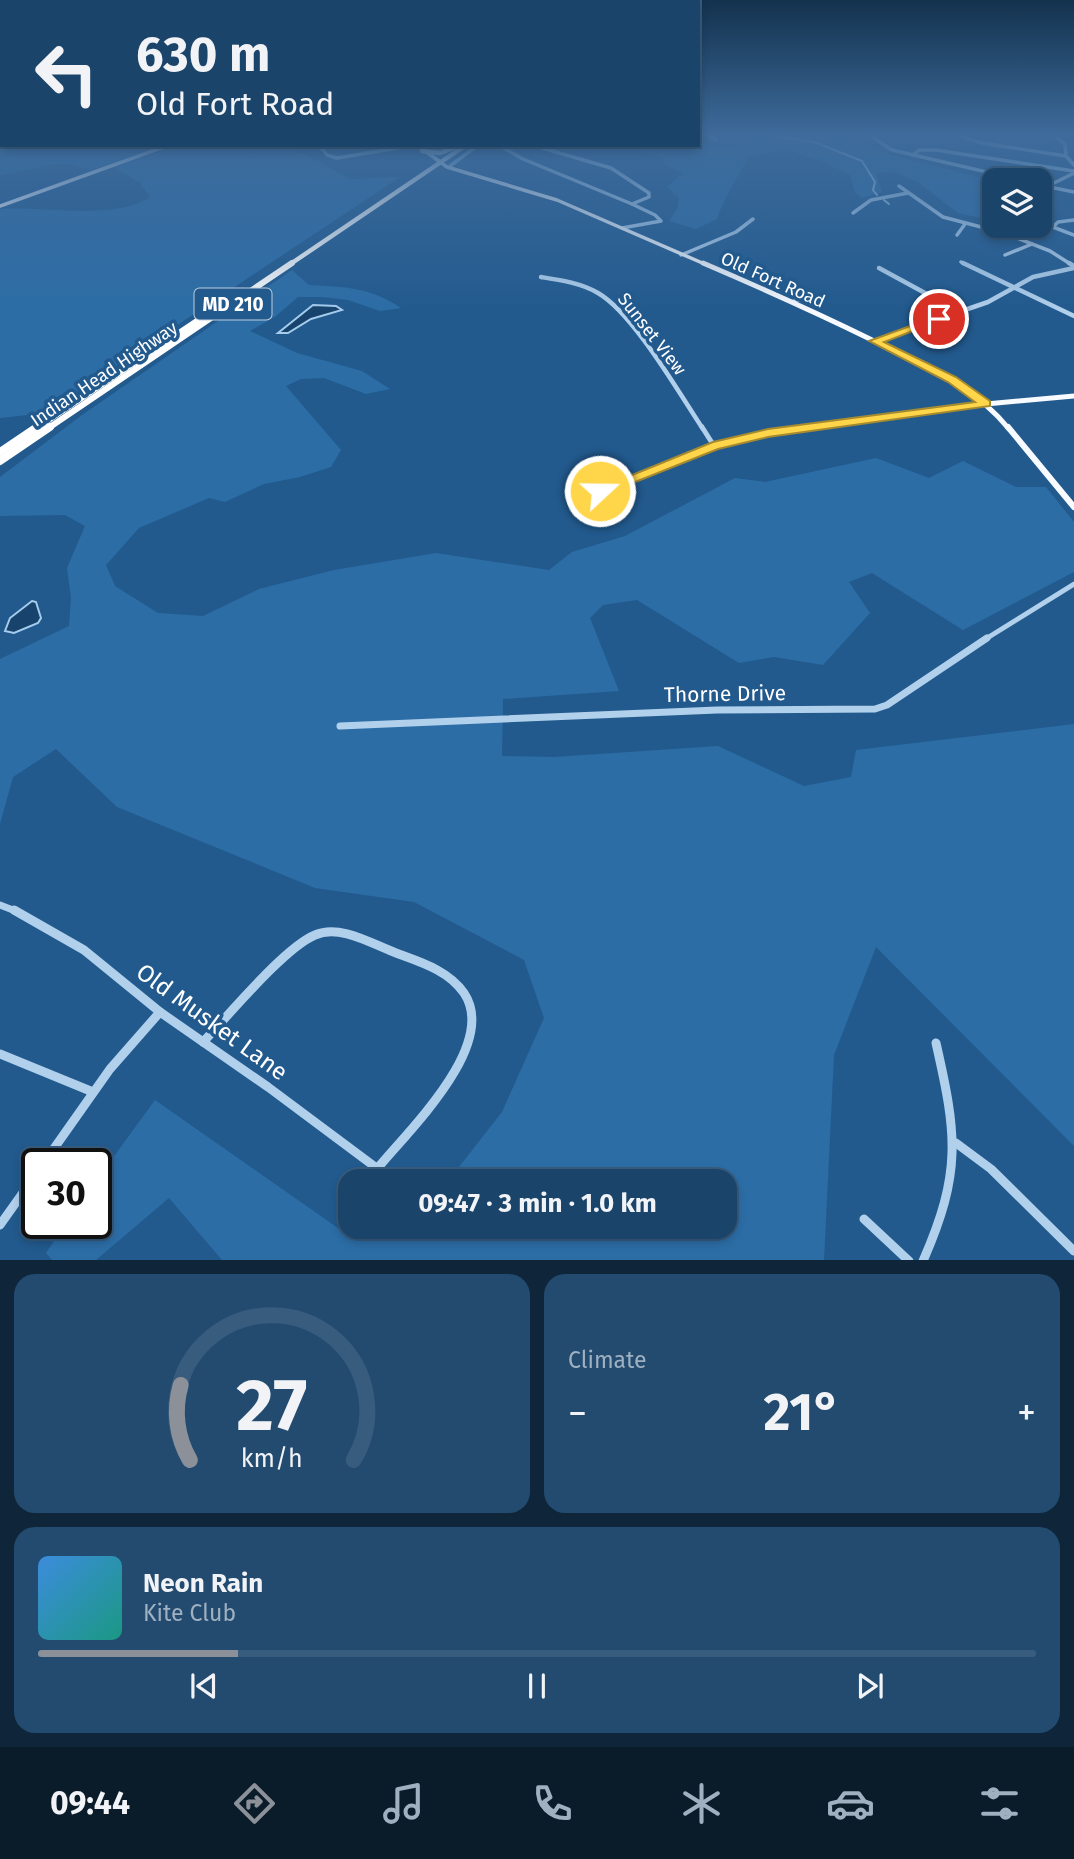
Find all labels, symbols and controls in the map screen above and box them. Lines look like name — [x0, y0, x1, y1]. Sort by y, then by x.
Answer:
text: 630 m — [136, 25, 270, 84]
icon: left — [21, 28, 112, 119]
text: Old Fort Road — [136, 85, 334, 123]
map controls — [982, 168, 1052, 238]
button: layers — [982, 168, 1052, 238]
street label: Old Fort Road — [718, 247, 828, 313]
road number: MD 210 — [194, 288, 272, 320]
street label: Sunset View — [613, 289, 691, 380]
pin — [909, 289, 969, 349]
icon: arrive — [920, 300, 958, 338]
street label: Indian Head Highway — [26, 317, 182, 431]
position arrow — [563, 454, 637, 528]
street label: Thorne Drive — [664, 680, 786, 708]
street label: Old Musket Lane — [131, 958, 293, 1086]
speed limit sign: 30 — [21, 1148, 112, 1239]
text: 09:47 · 3 min · 1.0 km — [418, 1188, 657, 1219]
text: Climate — [568, 1346, 647, 1374]
text: 27 — [237, 1362, 307, 1449]
text: 21° — [764, 1381, 841, 1444]
text: − — [568, 1390, 587, 1436]
text: + — [1017, 1390, 1036, 1436]
text: km/h — [241, 1443, 303, 1473]
text: Neon Rain — [143, 1568, 263, 1599]
text: Kite Club — [143, 1599, 236, 1627]
icon: previous — [185, 1667, 223, 1705]
icon: pause — [518, 1667, 556, 1705]
icon: next — [851, 1667, 889, 1705]
icon: directions — [230, 1779, 279, 1828]
icon: music — [379, 1779, 428, 1828]
icon: phone — [528, 1779, 577, 1828]
icon: climate — [677, 1779, 726, 1828]
icon: car — [826, 1779, 875, 1828]
icon: filters — [975, 1779, 1024, 1828]
text: 09:44 — [50, 1784, 130, 1822]

